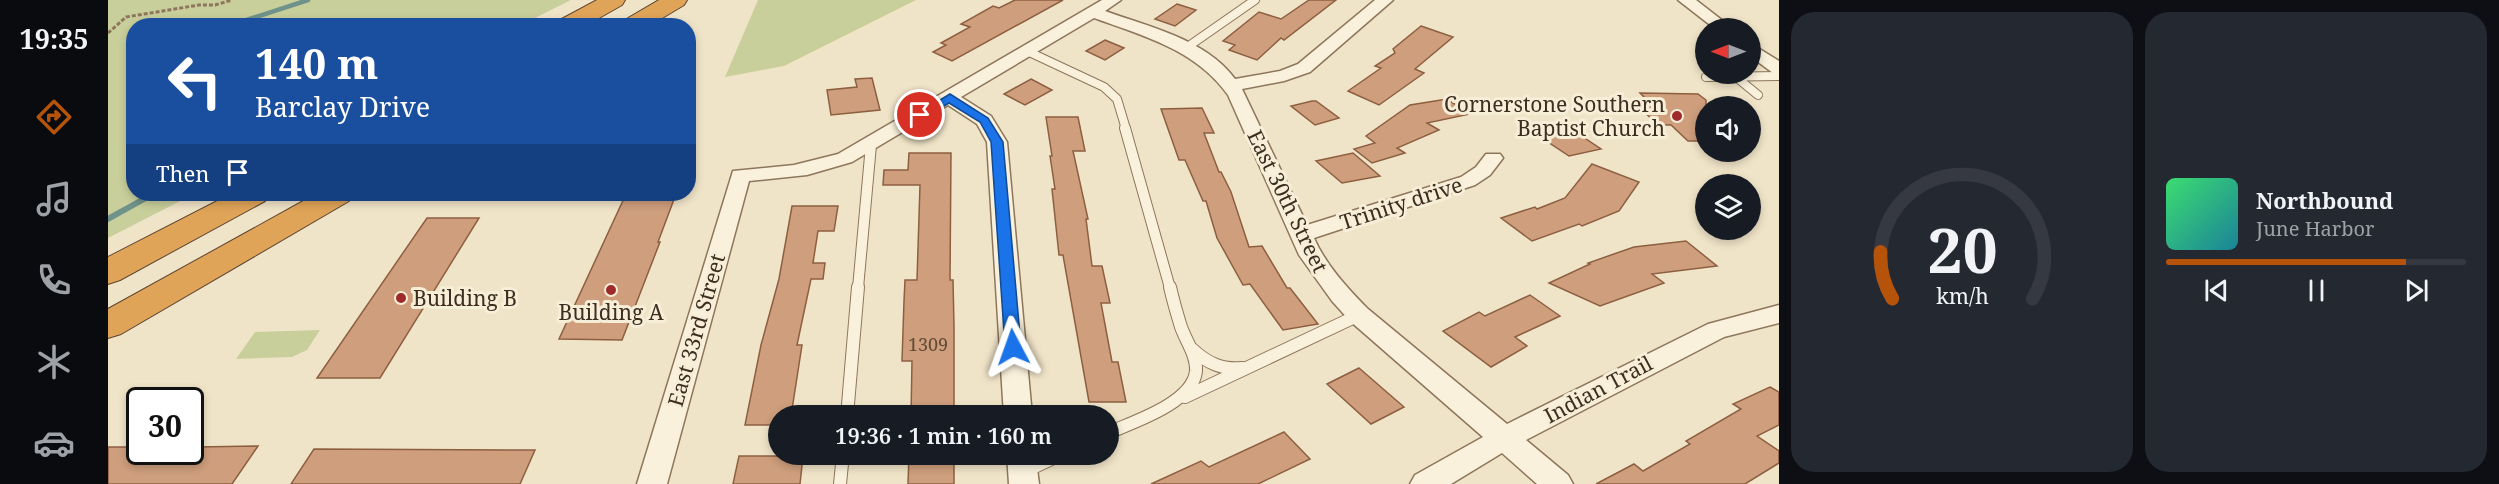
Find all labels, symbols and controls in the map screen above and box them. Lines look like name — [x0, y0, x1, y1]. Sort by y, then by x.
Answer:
north arrow — [1695, 18, 1761, 84]
map controls — [1695, 18, 1761, 240]
text: 19:35 — [19, 20, 89, 57]
text: 140 m — [255, 34, 379, 91]
icon: left — [156, 42, 234, 120]
text: Barclay Drive — [255, 88, 430, 125]
pin — [894, 89, 945, 140]
place label: Cornerstone Southern Baptist Church — [1444, 90, 1665, 142]
icon: directions — [33, 96, 75, 138]
button: sound — [1695, 96, 1761, 162]
icon: arrive — [903, 98, 936, 131]
marker: Cornerstone Southern Baptist Church — [1670, 109, 1684, 123]
street label: East 30th Street — [1241, 125, 1335, 277]
icon: arrive — [221, 156, 254, 189]
text: Then — [156, 158, 209, 188]
street label: Trinity drive — [1336, 170, 1466, 236]
button: layers — [1695, 174, 1761, 240]
icon: music — [33, 178, 75, 220]
text: Northbound — [2256, 185, 2393, 215]
text: 20 — [1927, 206, 1997, 291]
text: June Harbor — [2256, 215, 2374, 242]
street label: East 33rd Street — [661, 250, 731, 410]
icon: phone — [33, 259, 75, 301]
icon: previous — [2200, 274, 2233, 307]
icon: pause — [2300, 274, 2333, 307]
icon: next — [2400, 274, 2433, 307]
text: km/h — [1936, 281, 1989, 310]
marker: Building A — [604, 283, 618, 297]
place label: Building B — [413, 284, 517, 312]
marker: Building B — [394, 291, 408, 305]
place label: Building A — [558, 298, 664, 326]
position arrow — [981, 315, 1045, 379]
house number: 1309 — [908, 332, 948, 356]
icon: climate — [33, 341, 75, 383]
street label: Indian Trail — [1539, 348, 1658, 429]
speed limit sign: 30 — [126, 387, 204, 465]
text: 19:36 · 1 min · 160 m — [835, 420, 1052, 450]
icon: car — [33, 422, 75, 464]

